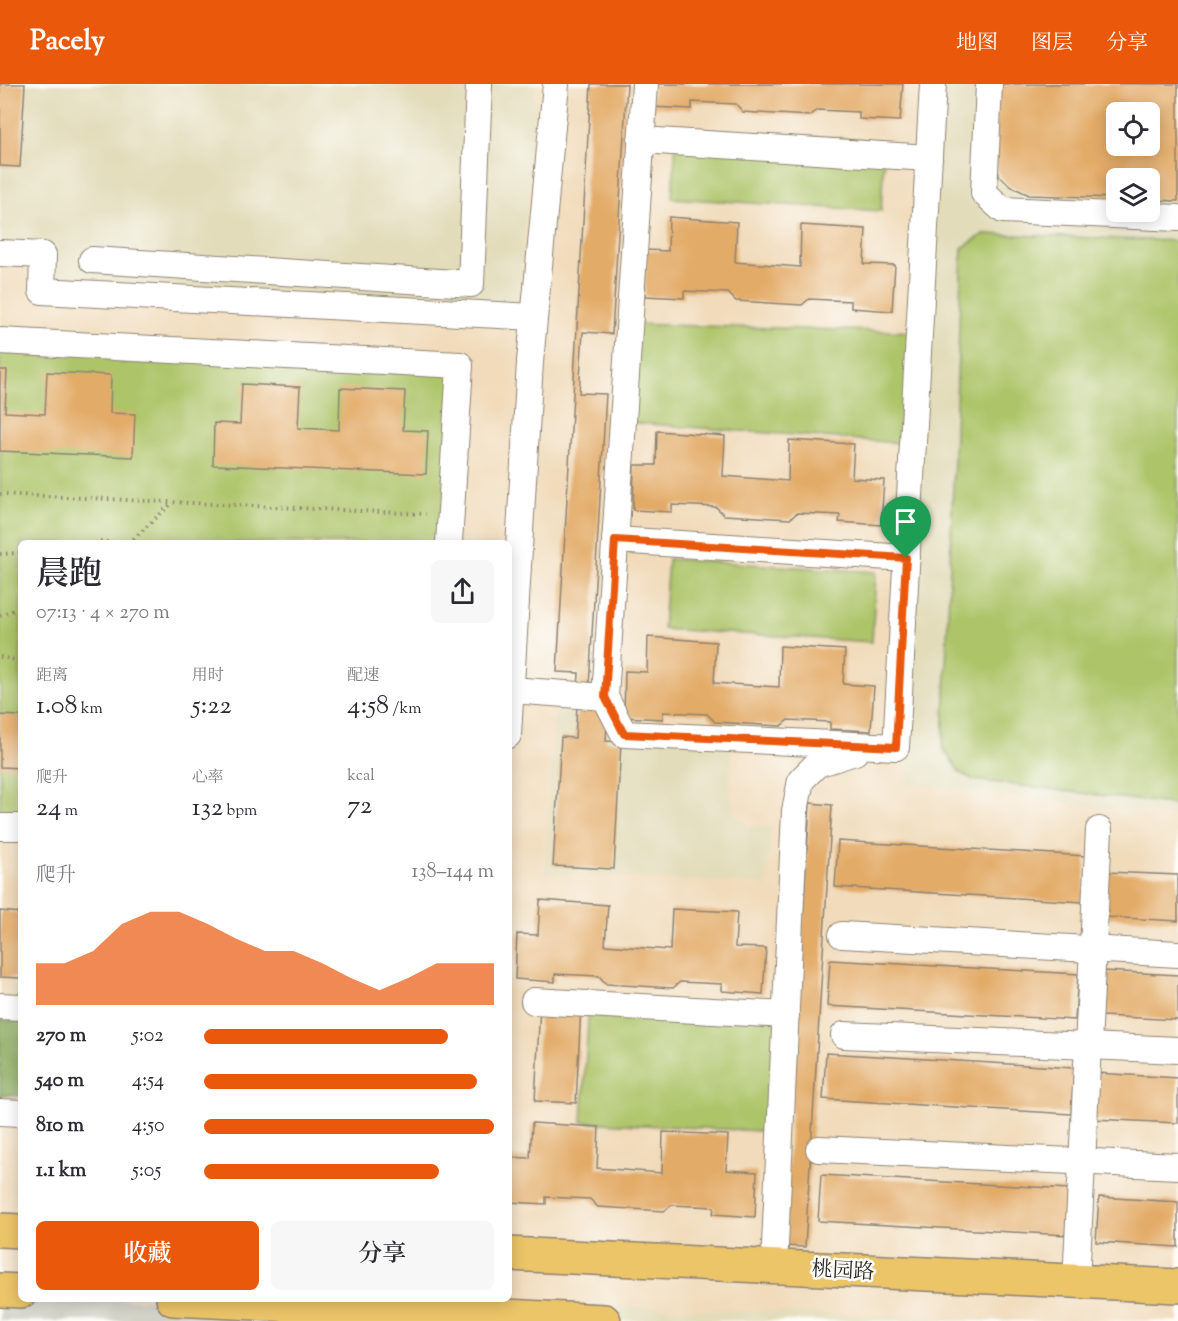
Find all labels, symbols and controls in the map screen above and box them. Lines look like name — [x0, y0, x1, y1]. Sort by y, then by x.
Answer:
text: Pacely — [30, 22, 105, 62]
text: 地图 — [956, 29, 998, 59]
text: 图层 — [1031, 29, 1073, 59]
text: 分享 — [1106, 29, 1148, 59]
map controls — [1106, 102, 1160, 222]
button: locate — [1106, 102, 1160, 156]
button: layers — [1106, 168, 1160, 222]
pin — [880, 496, 931, 558]
icon: arrive — [889, 505, 922, 538]
text: 晨跑 — [36, 552, 102, 600]
button: share — [431, 560, 494, 623]
text: 07:13 · 4 × 270 m — [36, 599, 170, 628]
text: 距离 — [36, 665, 68, 688]
text: 用时 — [192, 665, 224, 688]
text: 配速 — [347, 665, 379, 688]
text: 1.08 — [36, 688, 77, 725]
text: 5:22 — [192, 688, 232, 725]
text: 4:58 — [347, 688, 389, 725]
text: km — [77, 698, 103, 721]
text: /km — [389, 698, 421, 721]
text: kcal — [347, 765, 375, 788]
text: 爬升 — [36, 767, 68, 790]
text: 心率 — [192, 767, 224, 790]
text: 72 — [347, 788, 372, 825]
text: 24 — [36, 790, 61, 827]
text: 132 — [192, 790, 223, 827]
text: m — [61, 800, 78, 823]
text: bpm — [223, 800, 257, 823]
text: 138–144 m — [412, 858, 494, 887]
text: 爬升 — [36, 862, 76, 891]
text: 270 m — [36, 1022, 86, 1051]
text: 5:02 — [132, 1022, 164, 1051]
text: 540 m — [36, 1067, 84, 1096]
text: 4:54 — [132, 1067, 164, 1096]
text: 810 m — [36, 1112, 84, 1141]
text: 4:50 — [132, 1112, 165, 1141]
text: 1.1 km — [36, 1157, 86, 1186]
text: 5:05 — [132, 1157, 161, 1186]
button: 收藏 — [36, 1221, 259, 1290]
button: 分享 — [271, 1221, 494, 1290]
street label: 桃园路 — [811, 1255, 875, 1289]

